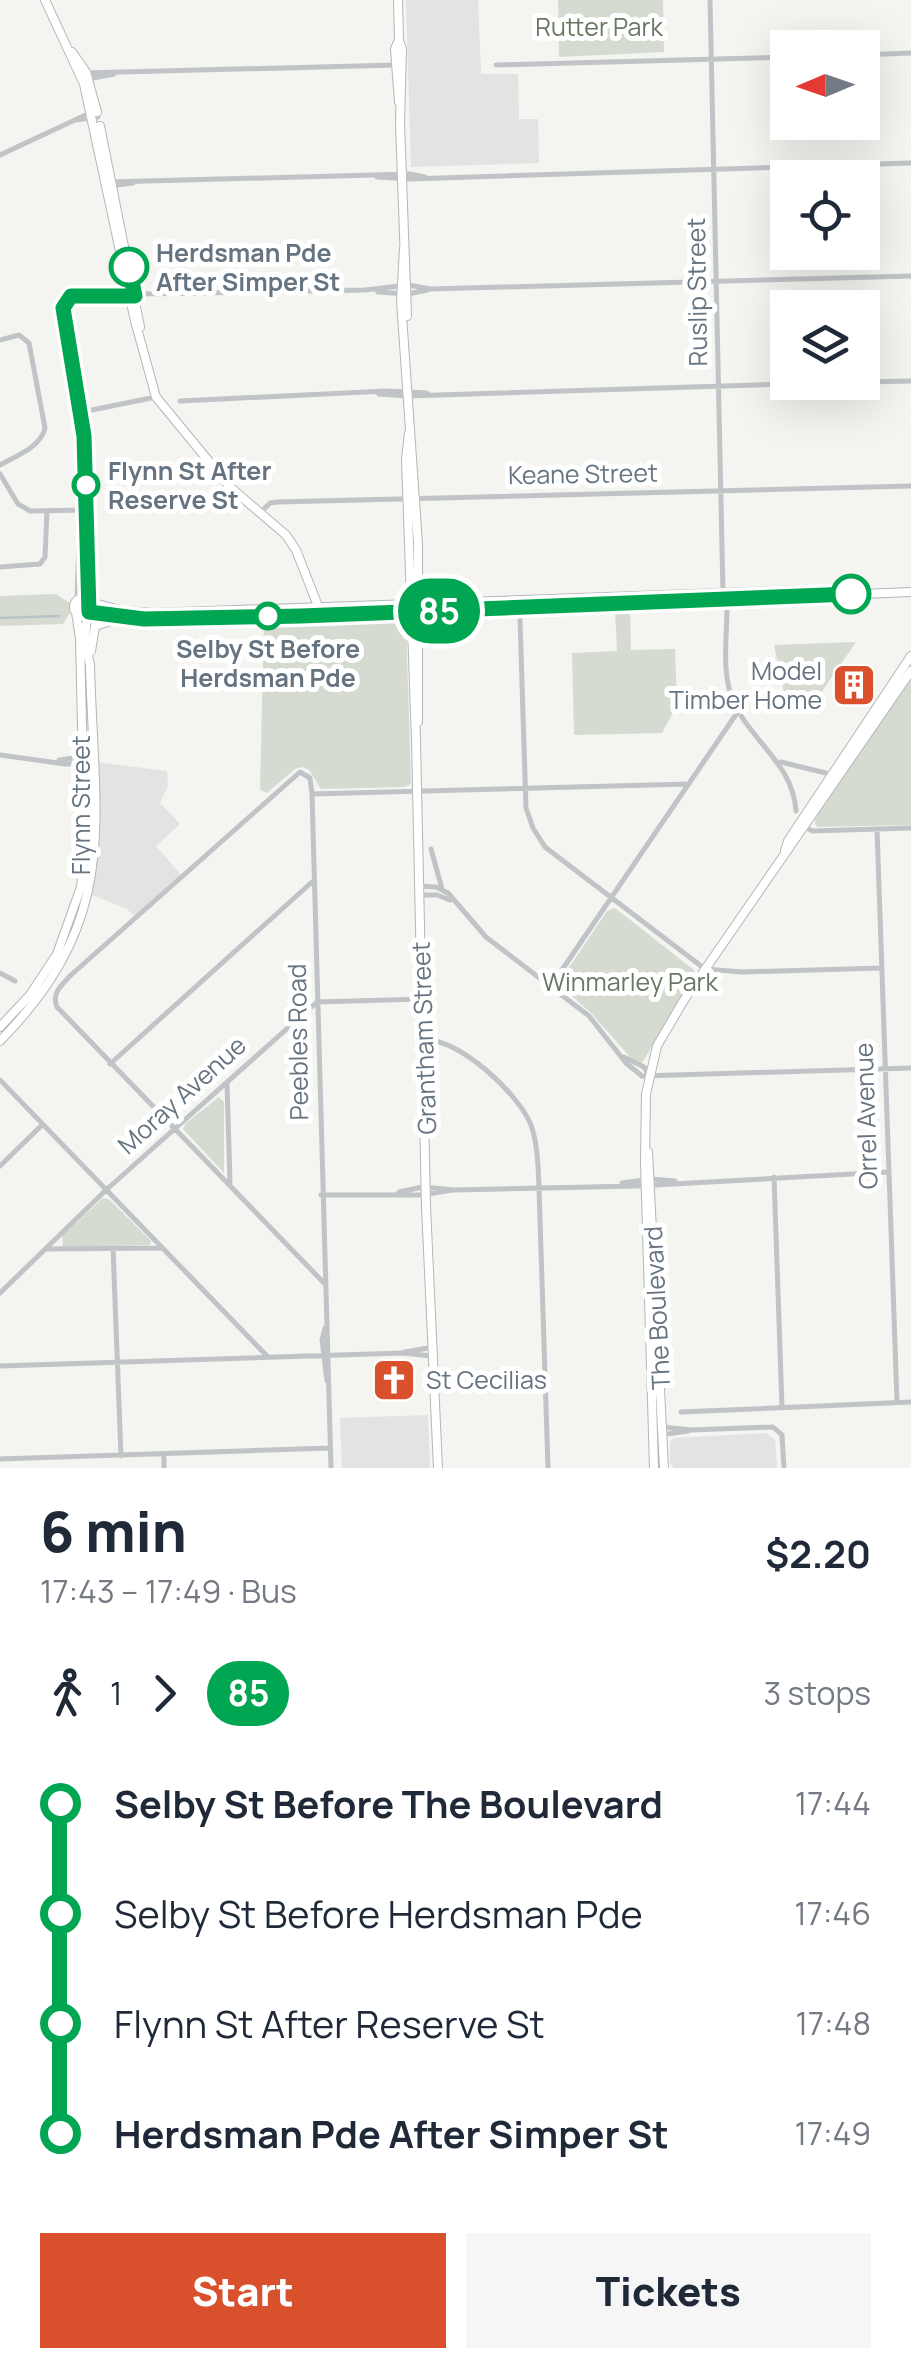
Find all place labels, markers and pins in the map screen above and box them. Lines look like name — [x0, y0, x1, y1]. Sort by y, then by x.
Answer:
place label: Herdsman Pde After Simper St — [156, 235, 340, 299]
marker: Herdsman Pde After Simper St — [110, 248, 148, 286]
place label: Flynn St After Reserve St — [108, 453, 271, 517]
marker: Flynn St After Reserve St — [73, 472, 99, 498]
unlabelled marker — [832, 575, 870, 613]
marker: Selby St Before Herdsman Pde — [255, 603, 281, 629]
place label: Selby St Before Herdsman Pde — [176, 631, 360, 695]
place label: Model Timber Home — [669, 653, 822, 717]
building icon: Model Timber Home — [831, 662, 877, 708]
church icon: St Cecilias — [371, 1357, 417, 1403]
place label: St Cecilias — [426, 1362, 547, 1397]

